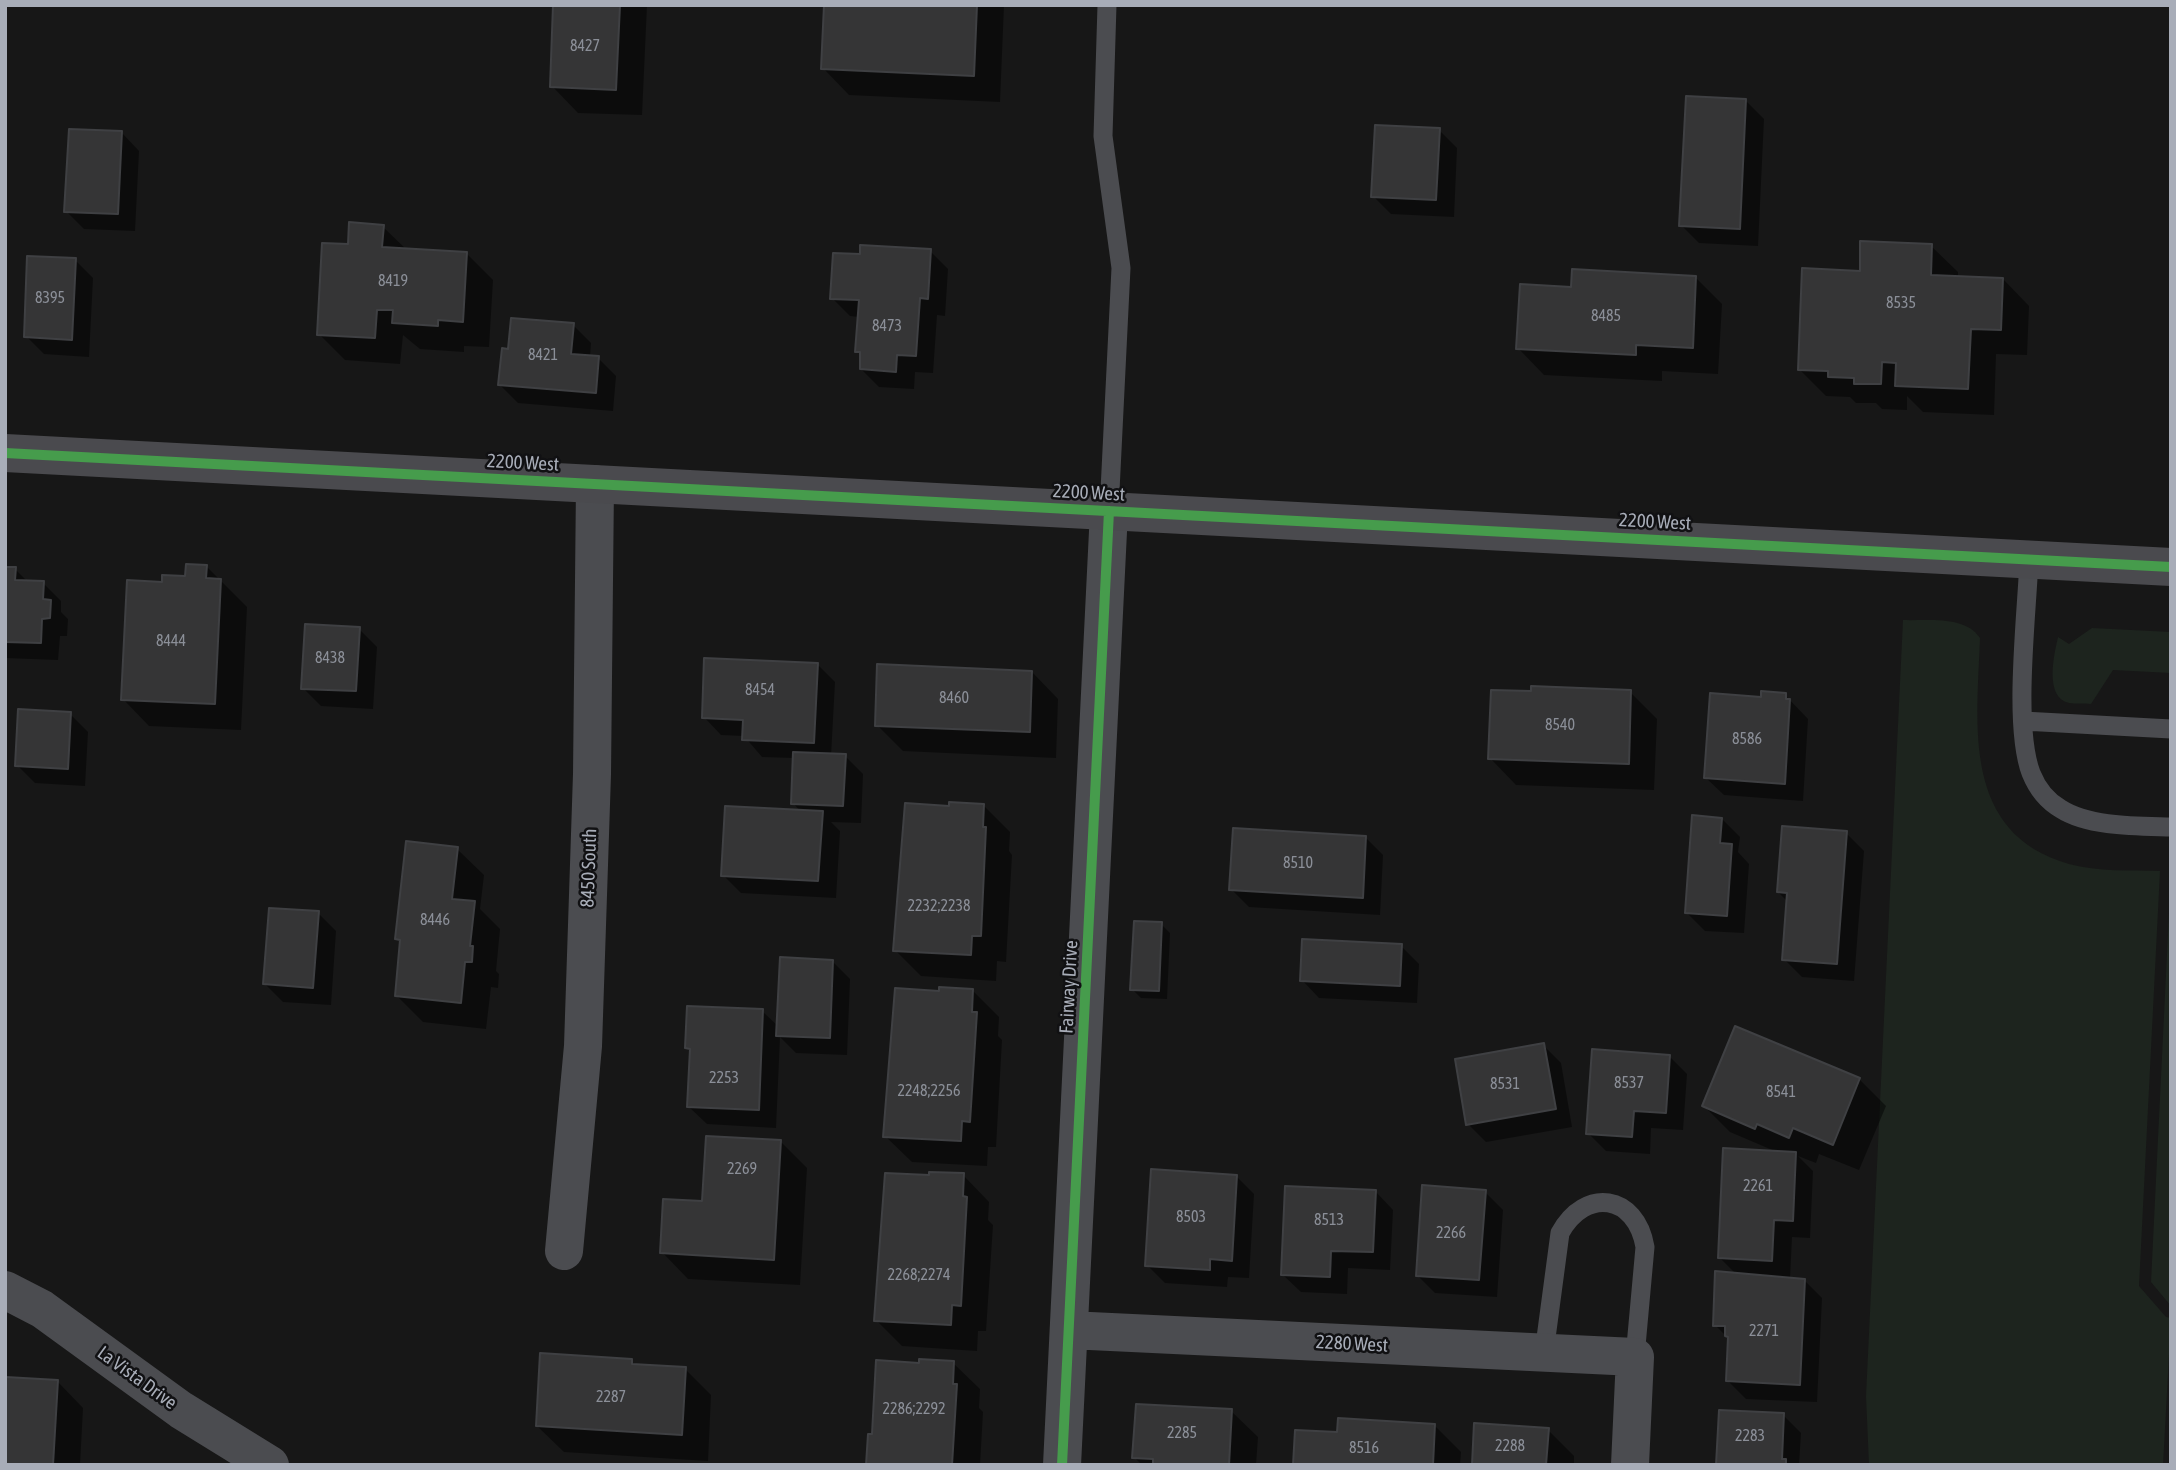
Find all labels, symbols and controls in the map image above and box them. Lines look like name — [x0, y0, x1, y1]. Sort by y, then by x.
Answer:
house number: 8427 — [570, 36, 600, 56]
house number: 8419 — [378, 271, 408, 291]
house number: 8395 — [35, 288, 65, 308]
house number: 8535 — [1886, 293, 1916, 313]
house number: 8485 — [1591, 306, 1621, 326]
house number: 8473 — [872, 316, 902, 336]
house number: 8421 — [528, 345, 558, 365]
street label: 2200 West — [486, 450, 560, 476]
street label: 2200 West — [1052, 480, 1126, 506]
street label: 2200 West — [1618, 509, 1692, 535]
house number: 8444 — [156, 631, 186, 651]
house number: 8438 — [315, 648, 345, 668]
house number: 8454 — [745, 680, 775, 700]
house number: 8460 — [939, 688, 969, 708]
house number: 8540 — [1545, 715, 1575, 735]
house number: 8586 — [1732, 729, 1762, 749]
street label: 8450 South — [576, 828, 602, 908]
house number: 8510 — [1283, 853, 1313, 873]
house number: 2232;2238 — [907, 896, 971, 916]
house number: 8446 — [420, 910, 450, 930]
street label: Fairway Drive — [1055, 940, 1083, 1034]
house number: 2253 — [709, 1068, 739, 1088]
house number: 8537 — [1614, 1073, 1644, 1093]
house number: 8531 — [1490, 1074, 1520, 1094]
house number: 2248;2256 — [897, 1081, 961, 1101]
house number: 8541 — [1766, 1082, 1796, 1102]
house number: 2269 — [727, 1159, 757, 1179]
house number: 2261 — [1743, 1176, 1773, 1196]
house number: 8503 — [1176, 1207, 1206, 1227]
house number: 8513 — [1314, 1210, 1344, 1230]
house number: 2266 — [1436, 1223, 1466, 1243]
house number: 2268;2274 — [887, 1265, 951, 1285]
house number: 2271 — [1749, 1321, 1779, 1341]
street label: 2280 West — [1315, 1331, 1389, 1357]
street label: La Vista Drive — [93, 1341, 181, 1415]
house number: 2287 — [596, 1387, 626, 1407]
house number: 2286;2292 — [882, 1399, 946, 1419]
house number: 2285 — [1167, 1423, 1197, 1443]
house number: 2283 — [1735, 1426, 1765, 1446]
house number: 2288 — [1495, 1436, 1525, 1456]
house number: 8516 — [1349, 1438, 1379, 1458]

